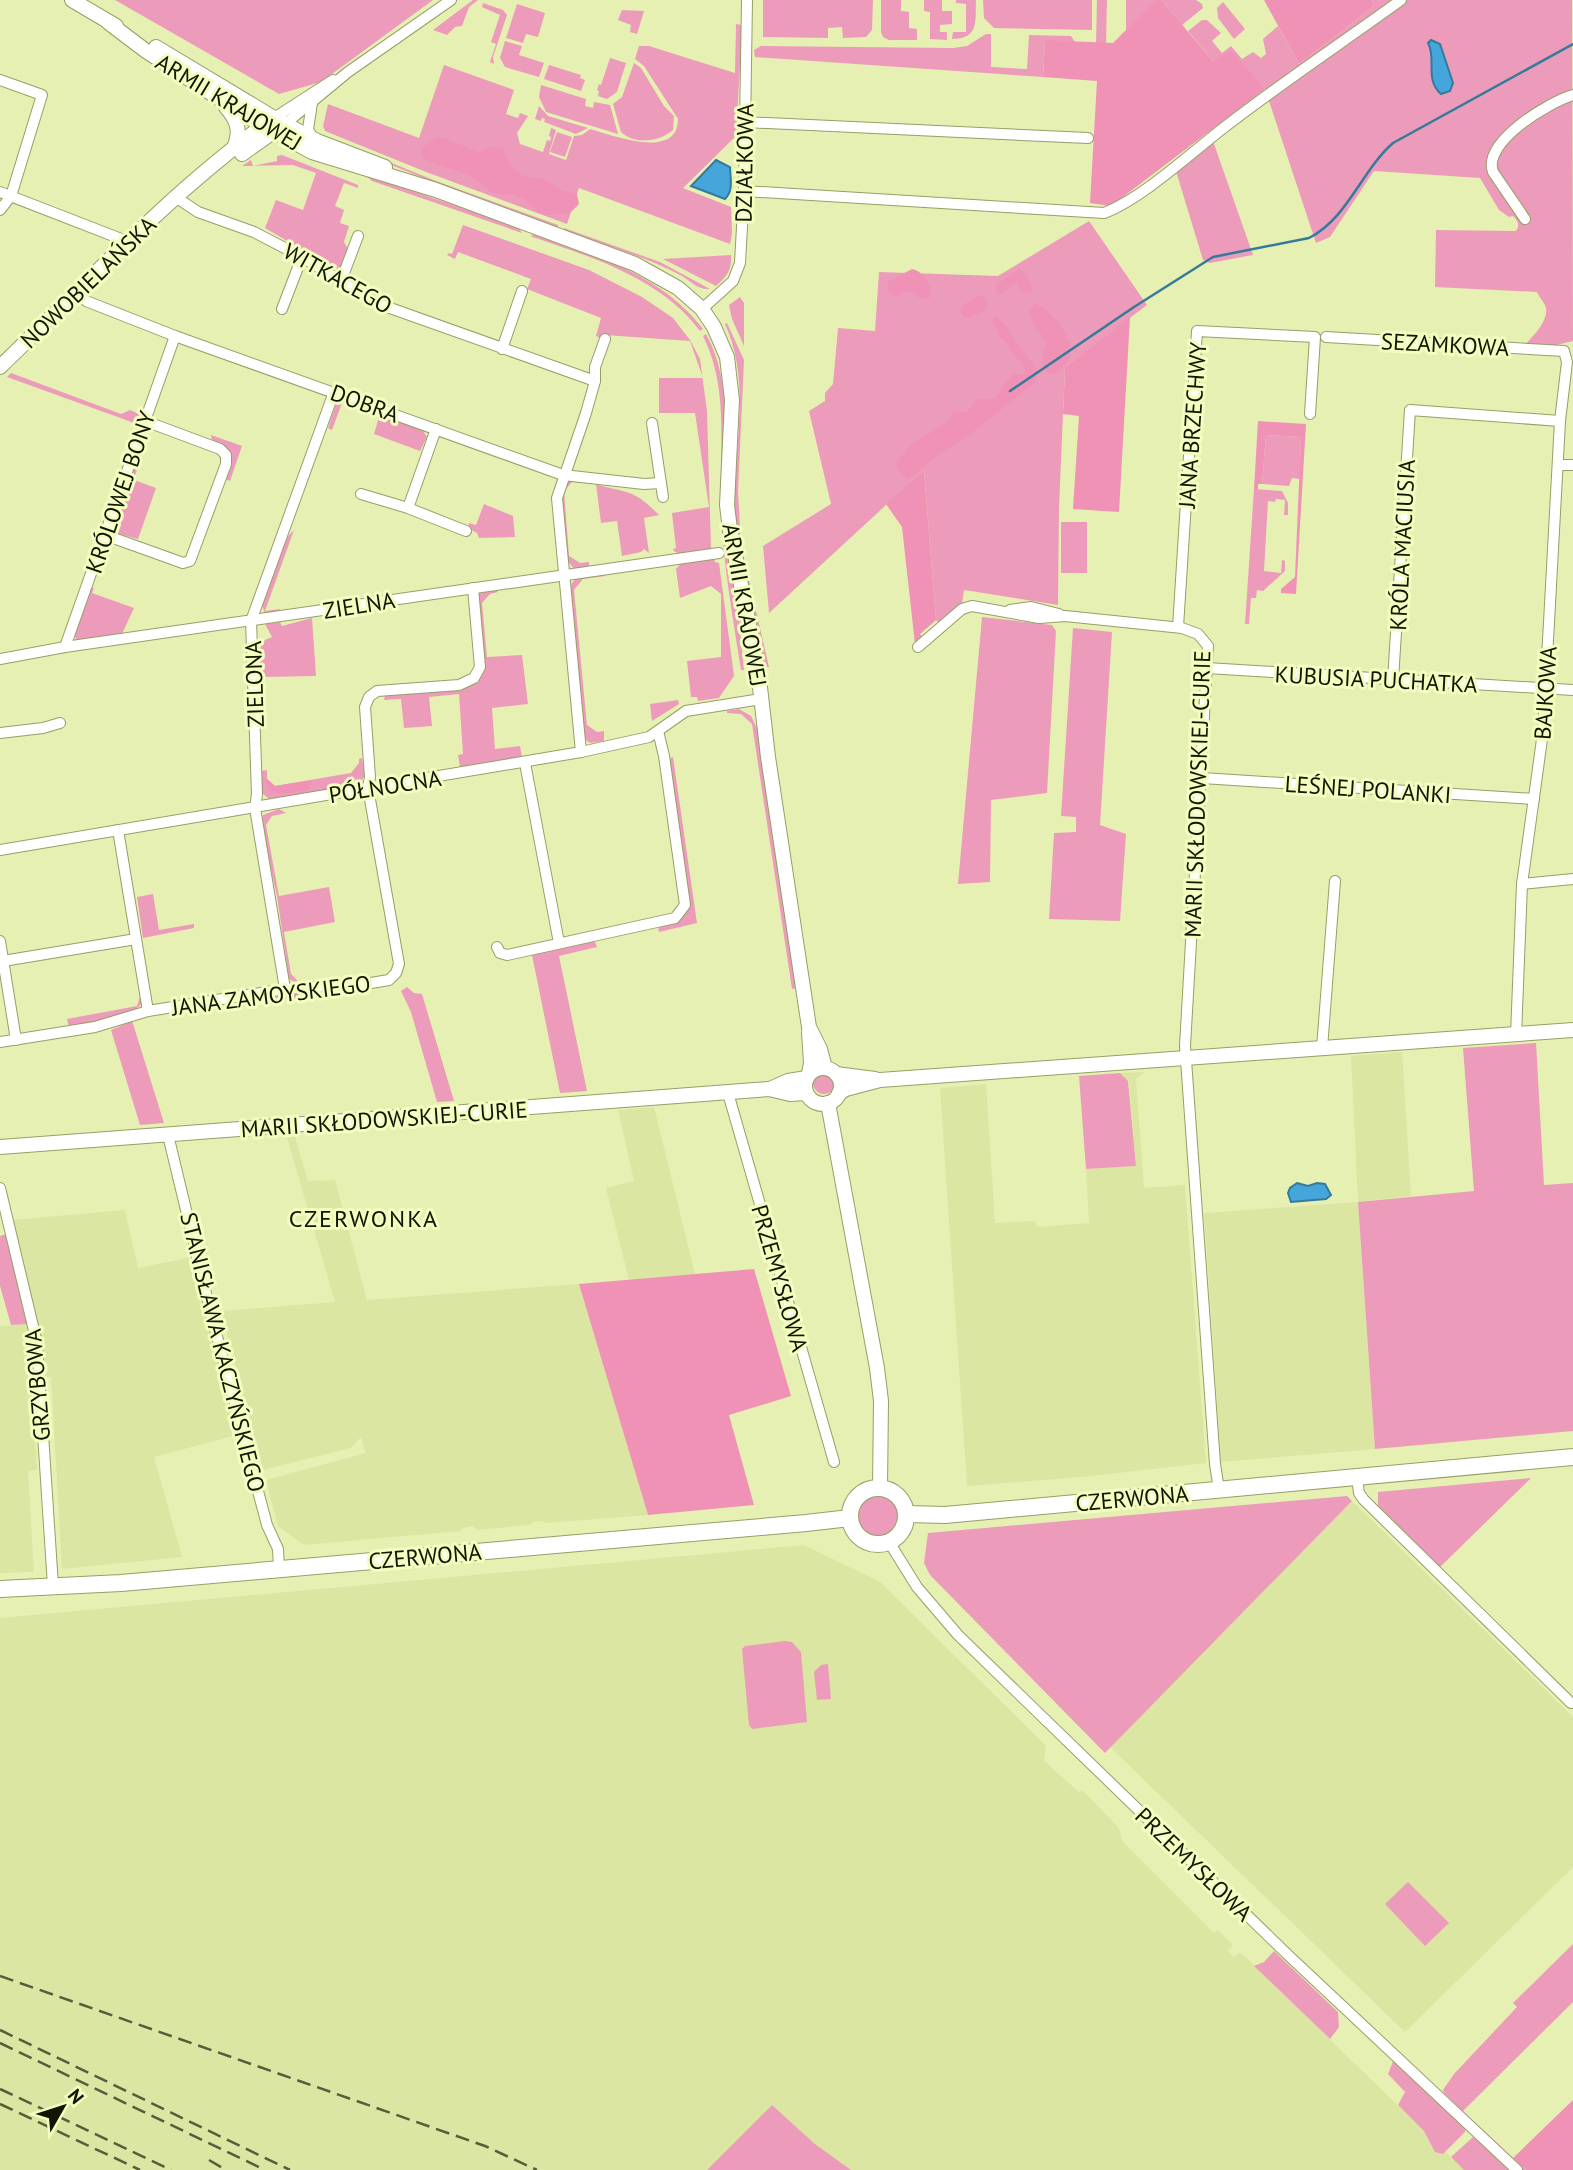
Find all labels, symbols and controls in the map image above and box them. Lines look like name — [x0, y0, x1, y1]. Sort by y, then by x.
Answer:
street label: ARMII KRAJOWEJ — [151, 47, 307, 157]
street label: DZIAŁKOWA — [728, 103, 760, 223]
street label: NOWOBIELAŃSKA — [14, 210, 162, 354]
street label: WITKACEGO — [278, 236, 398, 320]
street label: SEZAMKOWA — [1380, 326, 1510, 362]
street label: JANA BRZECHWY — [1172, 341, 1212, 510]
street label: DOBRA — [327, 377, 404, 429]
street label: KRÓLOWEJ BONY — [79, 407, 161, 577]
street label: KRÓLA MACIUSIA — [1383, 458, 1421, 631]
street label: ARMII KRAJOWEJ — [716, 521, 774, 689]
street label: ZIELNA — [321, 585, 398, 625]
street label: ZIELONA — [238, 640, 270, 728]
street label: BAJKOWA — [1527, 645, 1563, 741]
street label: MARII SKŁODOWSKIEJ-CURIE — [1177, 650, 1217, 938]
street label: KUBUSIA PUCHATKA — [1274, 659, 1479, 699]
street label: PÓŁNOCNA — [327, 763, 444, 809]
street label: LEŚNEJ POLANKI — [1284, 769, 1452, 809]
street label: JANA ZAMOYSKIEGO — [169, 968, 372, 1022]
street label: MARII SKŁODOWSKIEJ-CURIE — [240, 1095, 528, 1143]
street label: PRZEMYSŁOWA — [745, 1201, 815, 1355]
district label: CZERWONKA — [289, 1203, 439, 1234]
street label: STANISŁAWA KACZYŃSKIEGO — [174, 1209, 272, 1495]
street label: GRZYBOWA — [18, 1327, 56, 1442]
street label: CZERWONA — [1074, 1479, 1190, 1517]
street label: CZERWONA — [367, 1537, 483, 1575]
street label: PRZEMYSŁOWA — [1129, 1801, 1259, 1927]
north arrow — [28, 2072, 98, 2142]
text: N — [63, 2084, 89, 2109]

